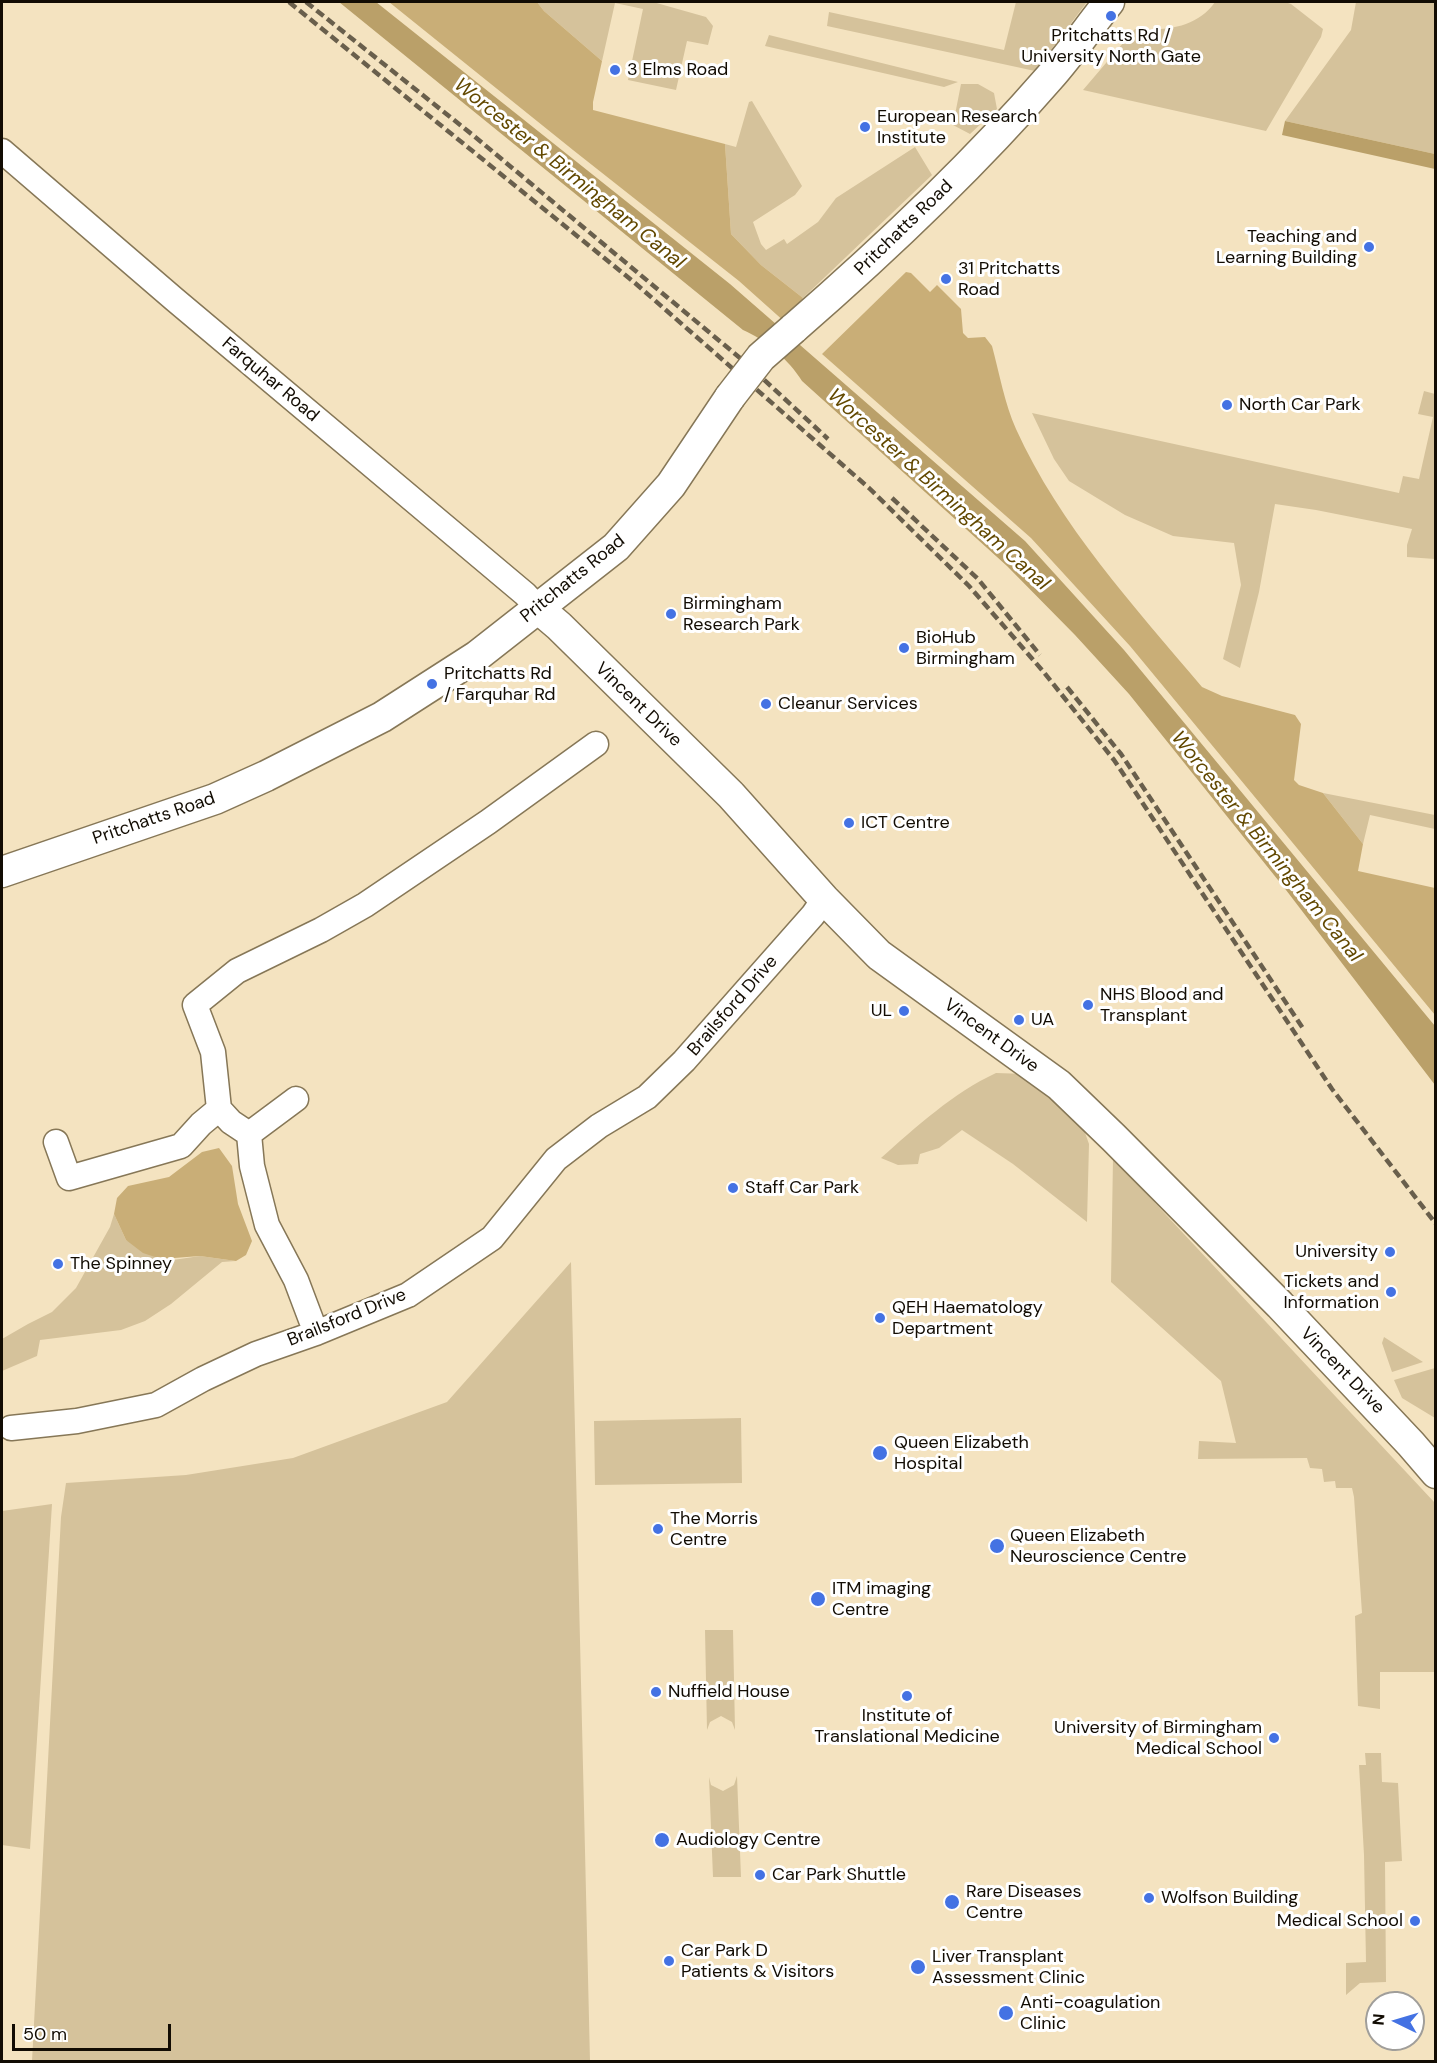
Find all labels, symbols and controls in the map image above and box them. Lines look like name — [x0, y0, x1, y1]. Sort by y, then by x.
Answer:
marker: Pritchatts Rd / University North Gate — [1104, 9, 1118, 23]
place label: Pritchatts Rd / University North Gate — [1021, 25, 1201, 68]
place label: 3 Elms Road — [627, 59, 728, 81]
marker: 3 Elms Road — [608, 63, 622, 77]
water label: Worcester & Birmingham Canal — [449, 73, 689, 275]
place label: European Research Institute — [877, 106, 1037, 148]
marker: European Research Institute — [858, 120, 872, 134]
street label: Pritchatts Road — [850, 176, 958, 280]
place label: Teaching and Learning Building — [1216, 226, 1357, 268]
marker: Teaching and Learning Building — [1362, 240, 1376, 254]
place label: 31 Pritchatts Road — [958, 258, 1060, 300]
marker: 31 Pritchatts Road — [939, 272, 953, 286]
street label: Farquhar Road — [217, 333, 323, 427]
water label: Worcester & Birmingham Canal — [822, 384, 1054, 596]
place label: North Car Park — [1239, 394, 1361, 416]
marker: North Car Park — [1220, 398, 1234, 412]
street label: Pritchatts Road — [516, 530, 630, 628]
place label: Birmingham Research Park — [683, 593, 800, 636]
marker: Birmingham Research Park — [664, 607, 678, 621]
place label: BioHub Birmingham — [916, 627, 1015, 670]
marker: BioHub Birmingham — [897, 641, 911, 655]
street label: Vincent Drive — [590, 658, 686, 752]
place label: Pritchatts Rd / Farquhar Rd — [444, 663, 556, 706]
marker: Pritchatts Rd / Farquhar Rd — [425, 677, 439, 691]
place label: Cleanur Services — [778, 693, 918, 715]
marker: Cleanur Services — [759, 697, 773, 711]
water label: Worcester & Birmingham Canal — [1165, 727, 1367, 967]
street label: Pritchatts Road — [90, 788, 218, 850]
place label: ICT Centre — [861, 812, 950, 834]
marker: ICT Centre — [842, 816, 856, 830]
street label: Brailsford Drive — [683, 951, 783, 1061]
place label: NHS Blood and Transplant — [1100, 984, 1224, 1026]
street label: Vincent Drive — [939, 994, 1043, 1078]
marker: NHS Blood and Transplant — [1081, 998, 1095, 1012]
place label: UL — [871, 1000, 892, 1022]
marker: UL — [897, 1004, 911, 1018]
place label: UA — [1031, 1009, 1054, 1031]
marker: UA — [1012, 1013, 1026, 1027]
place label: Staff Car Park — [745, 1177, 859, 1199]
marker: Staff Car Park — [726, 1181, 740, 1195]
place label: University — [1295, 1241, 1378, 1263]
marker: University — [1383, 1245, 1397, 1259]
place label: The Spinney — [70, 1253, 172, 1275]
marker: The Spinney — [51, 1257, 65, 1271]
place label: Tickets and Information — [1283, 1271, 1379, 1314]
street label: Brailsford Drive — [284, 1284, 410, 1352]
marker: Tickets and Information — [1384, 1285, 1398, 1299]
place label: QEH Haematology Department — [892, 1297, 1043, 1340]
marker: QEH Haematology Department — [873, 1311, 887, 1325]
street label: Vincent Drive — [1295, 1323, 1389, 1419]
place label: Queen Elizabeth Hospital — [894, 1432, 1029, 1474]
marker: Queen Elizabeth Hospital — [871, 1444, 889, 1462]
place label: The Morris Centre — [670, 1508, 758, 1550]
marker: The Morris Centre — [651, 1522, 665, 1536]
place label: Queen Elizabeth Neuroscience Centre — [1010, 1525, 1187, 1568]
marker: Queen Elizabeth Neuroscience Centre — [988, 1537, 1006, 1555]
place label: ITM imaging Centre — [832, 1578, 931, 1620]
marker: ITM imaging Centre — [809, 1590, 827, 1608]
place label: Nuffield House — [668, 1681, 790, 1703]
marker: Nuffield House — [649, 1685, 663, 1699]
marker: Institute of Translational Medicine — [900, 1689, 914, 1703]
place label: Institute of Translational Medicine — [814, 1705, 1000, 1748]
place label: University of Birmingham Medical School — [1054, 1717, 1262, 1760]
marker: University of Birmingham Medical School — [1267, 1731, 1281, 1745]
place label: Audiology Centre — [676, 1829, 821, 1851]
marker: Audiology Centre — [653, 1831, 671, 1849]
place label: Car Park Shuttle — [772, 1864, 906, 1886]
marker: Car Park Shuttle — [753, 1868, 767, 1882]
place label: Rare Diseases Centre — [966, 1881, 1082, 1924]
place label: Wolfson Building — [1161, 1887, 1298, 1909]
marker: Wolfson Building — [1142, 1891, 1156, 1905]
marker: Rare Diseases Centre — [943, 1893, 961, 1911]
place label: Medical School — [1277, 1910, 1403, 1932]
marker: Medical School — [1408, 1914, 1422, 1928]
place label: Car Park D Patients & Visitors — [681, 1940, 834, 1982]
place label: Liver Transplant Assessment Clinic — [932, 1946, 1085, 1988]
marker: Car Park D Patients & Visitors — [662, 1954, 676, 1968]
marker: Liver Transplant Assessment Clinic — [909, 1958, 927, 1976]
north arrow — [1365, 1991, 1425, 2051]
place label: Anti-coagulation Clinic — [1020, 1992, 1160, 2034]
marker: Anti-coagulation Clinic — [997, 2004, 1015, 2022]
scale bar — [15, 2012, 174, 2050]
text: N — [1368, 2013, 1390, 2026]
text: 50 m — [23, 2022, 67, 2046]

